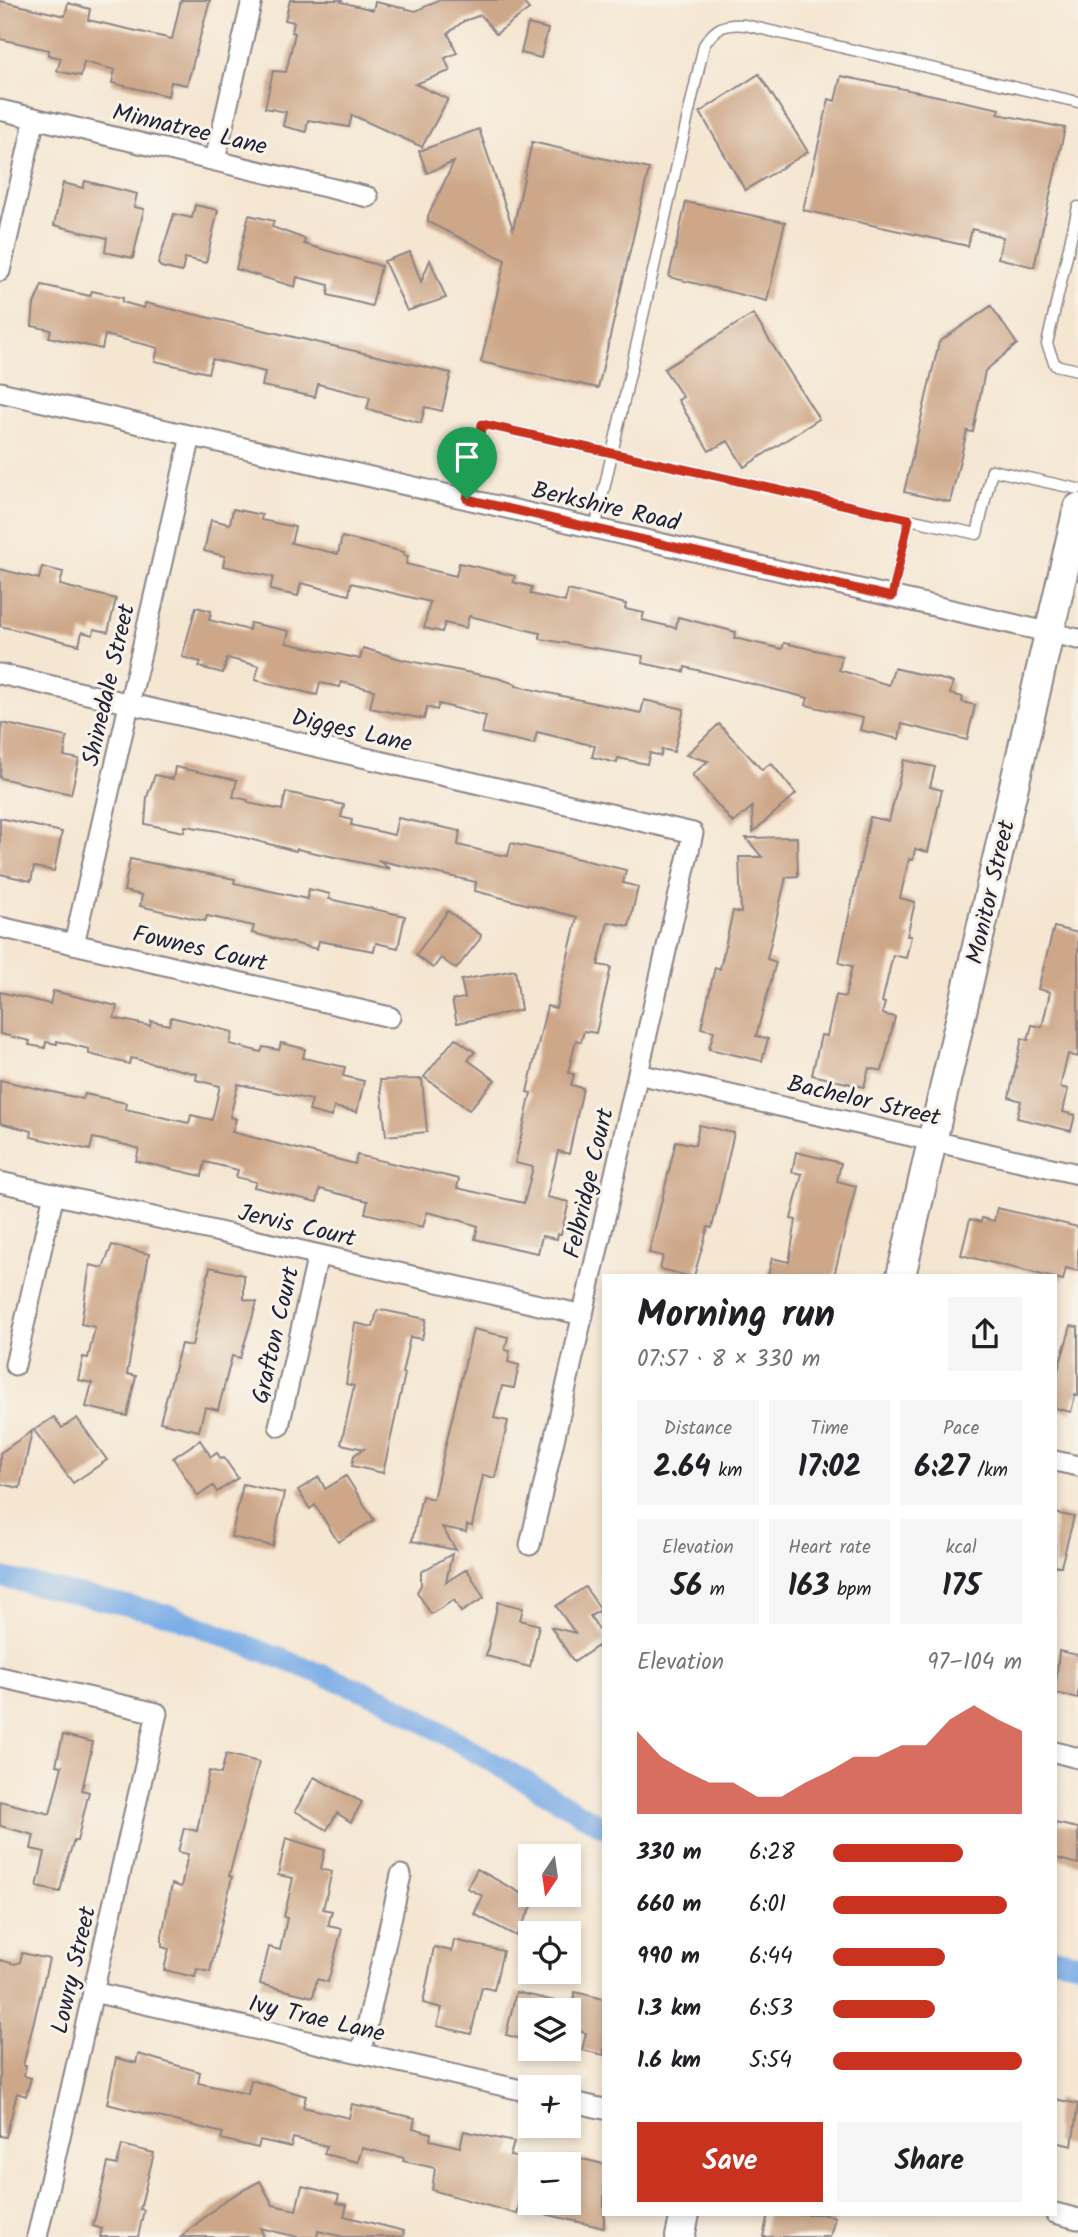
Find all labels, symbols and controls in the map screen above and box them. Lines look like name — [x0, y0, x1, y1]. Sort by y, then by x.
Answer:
street label: Minnatree Lane — [108, 94, 271, 167]
pin — [437, 427, 497, 499]
icon: arrive — [448, 438, 486, 476]
street label: Berkshire Road — [528, 472, 684, 544]
street label: Shinedale Street — [72, 600, 147, 770]
street label: Digges Lane — [288, 699, 416, 764]
street label: Monitor Street — [956, 816, 1027, 968]
street label: Fownes Court — [129, 915, 272, 984]
street label: Bachelor Street — [783, 1065, 945, 1138]
street label: Felbridge Court — [553, 1104, 626, 1262]
street label: Jervis Court — [234, 1194, 360, 1259]
street label: Grafton Court — [242, 1262, 311, 1408]
text: Morning run — [637, 1286, 835, 1346]
button: share — [948, 1297, 1022, 1371]
text: 07:57 · 8 × 330 m — [637, 1342, 820, 1378]
text: Distance — [664, 1414, 732, 1444]
text: Time — [810, 1414, 849, 1444]
text: Pace — [943, 1414, 979, 1444]
text: 2.64 — [653, 1444, 711, 1492]
text: 17:02 — [798, 1444, 861, 1492]
text: 6:27 — [914, 1444, 970, 1492]
text: km — [711, 1456, 742, 1486]
text: /km — [970, 1456, 1008, 1486]
text: Elevation — [662, 1533, 734, 1563]
text: Heart rate — [788, 1533, 871, 1563]
text: kcal — [946, 1533, 977, 1563]
text: 56 — [671, 1563, 702, 1611]
text: 163 — [788, 1563, 829, 1611]
text: 175 — [942, 1563, 980, 1611]
text: m — [702, 1575, 725, 1605]
text: bpm — [829, 1575, 871, 1605]
text: Elevation — [637, 1645, 724, 1681]
text: 97–104 m — [927, 1645, 1022, 1681]
text: 330 m — [637, 1835, 702, 1871]
text: 6:28 — [749, 1835, 795, 1871]
north arrow — [518, 1844, 581, 1908]
map controls — [518, 1844, 581, 2215]
text: 660 m — [637, 1887, 701, 1923]
text: 6:01 — [749, 1887, 786, 1923]
street label: Lowry Street — [41, 1902, 108, 2038]
button: locate — [518, 1921, 581, 1984]
text: 990 m — [637, 1939, 700, 1975]
text: 6:44 — [749, 1939, 793, 1975]
street label: Ivy Trae Lane — [245, 1985, 389, 2054]
text: 1.3 km — [637, 1991, 701, 2027]
text: 6:53 — [749, 1991, 793, 2027]
button: layers — [518, 1998, 581, 2061]
text: 1.6 km — [637, 2043, 701, 2079]
text: 5:54 — [749, 2043, 792, 2079]
button: + — [518, 2075, 581, 2138]
button: Save — [637, 2122, 823, 2202]
button: Share — [837, 2122, 1022, 2202]
button: − — [518, 2152, 581, 2215]

